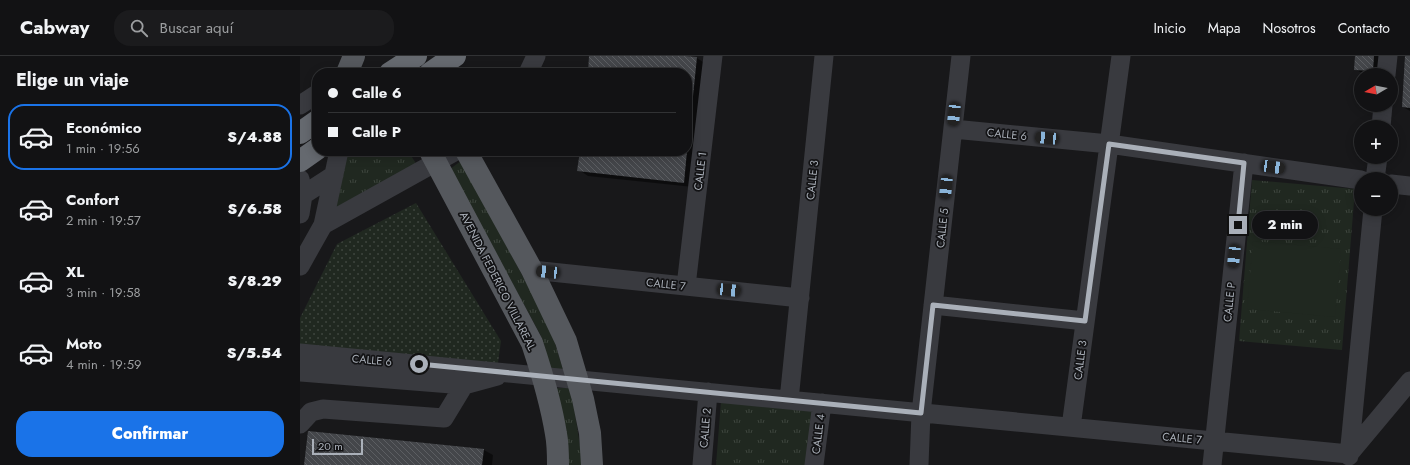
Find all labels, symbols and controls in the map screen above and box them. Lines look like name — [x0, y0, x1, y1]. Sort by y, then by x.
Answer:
search box — [114, 10, 394, 46]
text: Cabway — [20, 14, 90, 41]
icon: search — [128, 17, 150, 39]
text: Buscar aquí — [160, 17, 233, 39]
text: Inicio — [1153, 18, 1186, 38]
text: Mapa — [1208, 18, 1241, 38]
text: Nosotros — [1263, 18, 1316, 38]
text: Contacto — [1338, 18, 1390, 38]
text: Elige un viaje — [16, 67, 129, 93]
north arrow — [1354, 68, 1398, 112]
map controls — [1354, 68, 1398, 216]
text: Calle 6 — [352, 82, 402, 104]
car — [947, 101, 961, 127]
text: Económico — [66, 117, 141, 139]
icon: car — [18, 119, 54, 155]
button: + — [1354, 120, 1398, 164]
text: Calle P — [352, 121, 401, 143]
street label: CALLE 6 — [986, 124, 1028, 144]
text: S/4.88 — [227, 126, 282, 148]
car — [1035, 131, 1059, 145]
text: 1 min · 19:56 — [66, 139, 140, 158]
street label: CALLE 1 — [690, 151, 710, 191]
street label: CALLE 3 — [802, 159, 822, 201]
car — [1260, 159, 1286, 175]
button: − — [1354, 172, 1398, 216]
car — [939, 174, 953, 200]
text: Confort — [66, 189, 119, 211]
icon: car — [18, 191, 54, 227]
text: S/6.58 — [228, 198, 282, 220]
street label: CALLE 5 — [932, 207, 952, 249]
street label: AVENIDA FEDERICO VILLAREAL — [456, 209, 540, 353]
text: 2 min · 19:57 — [66, 211, 141, 230]
callout: 2 min — [1252, 211, 1318, 239]
text: 2 min — [1268, 215, 1302, 234]
route end — [1229, 216, 1247, 234]
car — [1227, 243, 1241, 269]
text: XL — [66, 261, 84, 283]
icon: car — [18, 263, 54, 299]
car — [535, 265, 561, 279]
text: S/8.29 — [228, 270, 282, 292]
street label: CALLE 7 — [645, 274, 687, 294]
street label: CALLE P — [1219, 281, 1239, 323]
text: 3 min · 19:58 — [66, 283, 141, 302]
car — [716, 283, 742, 297]
text: Moto — [66, 333, 102, 355]
icon: car — [18, 335, 54, 371]
street label: CALLE 3 — [1070, 339, 1090, 381]
text: S/5.54 — [227, 342, 282, 364]
street label: CALLE 6 — [351, 350, 393, 370]
text: 4 min · 19:59 — [66, 355, 142, 374]
route start — [410, 355, 428, 373]
street label: CALLE 2 — [695, 407, 715, 449]
button: Confirmar — [16, 411, 284, 457]
street label: CALLE 4 — [808, 412, 828, 455]
street label: CALLE 7 — [1162, 428, 1203, 448]
scale bar — [312, 437, 363, 456]
text: 20 m — [318, 438, 343, 454]

